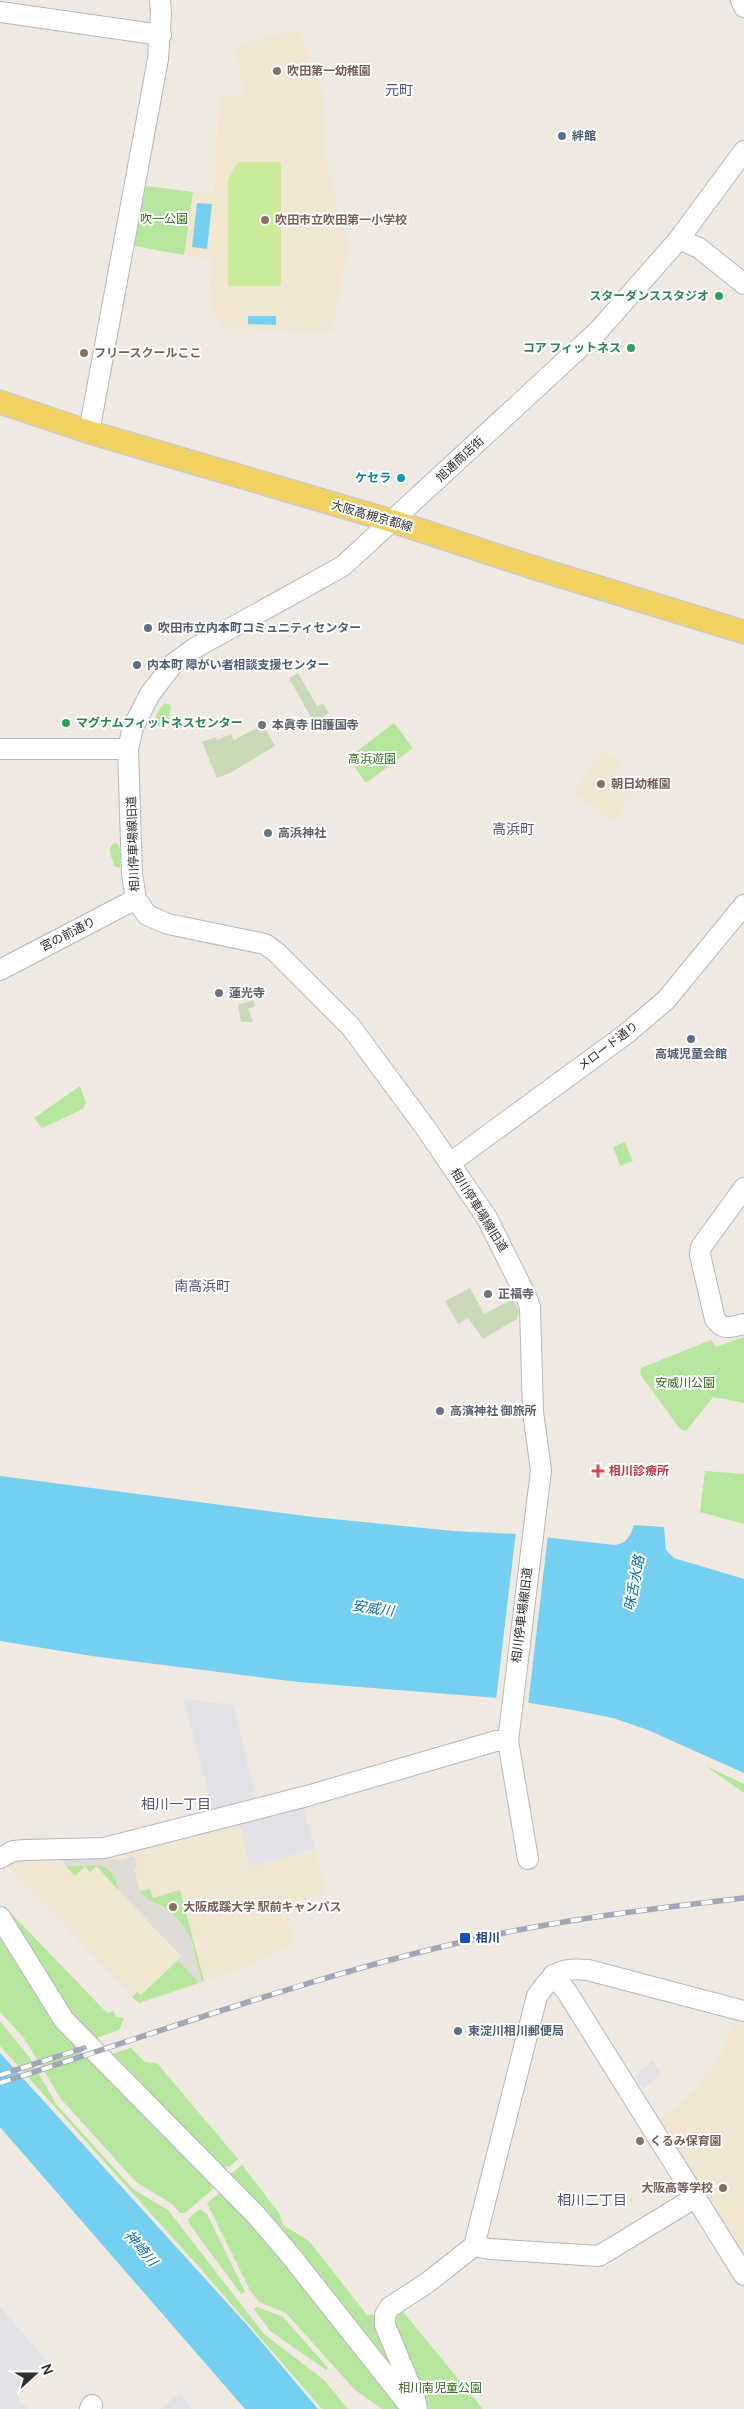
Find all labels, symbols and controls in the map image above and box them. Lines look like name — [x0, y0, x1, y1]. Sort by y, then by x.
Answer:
place label: 吹田第一幼稚園 — [287, 62, 371, 79]
marker: 吹田第一幼稚園 — [271, 65, 283, 77]
district label: 元町 — [385, 80, 413, 99]
place label: 絆館 — [572, 127, 596, 144]
marker: 絆館 — [556, 130, 568, 142]
park label: 吹一公園 — [140, 210, 188, 227]
place label: 吹田市立吹田第一小学校 — [275, 211, 407, 228]
marker: 吹田市立吹田第一小学校 — [259, 214, 271, 226]
place label: スターダンススタジオ — [589, 287, 709, 304]
marker: スターダンススタジオ — [713, 290, 725, 302]
place label: コア フィットネス — [523, 339, 621, 356]
marker: コア フィットネス — [625, 342, 637, 354]
place label: フリースクールここ — [94, 344, 201, 361]
marker: フリースクールここ — [78, 347, 90, 359]
street label: 旭通商店街 — [432, 432, 487, 485]
place label: ケセラ — [355, 469, 391, 486]
marker: ケセラ — [395, 472, 407, 484]
street label: 大阪高槻京都線 — [329, 496, 415, 535]
place label: 吹田市立内本町コミュニティセンター — [158, 619, 361, 636]
marker: 吹田市立内本町コミュニティセンター — [142, 622, 154, 634]
place label: 内本町 障がい者相談支援センター — [147, 656, 329, 673]
marker: 内本町 障がい者相談支援センター — [131, 659, 143, 671]
place label: マグナムフィットネスセンター — [76, 714, 243, 731]
place label: 本眞寺 旧護国寺 — [272, 716, 358, 733]
marker: マグナムフィットネスセンター — [60, 717, 72, 729]
marker: 本眞寺 旧護国寺 — [256, 719, 268, 731]
park label: 高浜遊園 — [348, 750, 396, 767]
place label: 朝日幼稚園 — [611, 775, 671, 792]
marker: 朝日幼稚園 — [595, 778, 607, 790]
street label: 相川停車場線旧道 — [122, 796, 143, 892]
district label: 高浜町 — [492, 819, 534, 838]
place label: 高浜神社 — [278, 824, 326, 841]
marker: 高浜神社 — [262, 827, 274, 839]
street label: 宮の前通り — [37, 912, 98, 955]
place label: 蓮光寺 — [229, 984, 265, 1001]
marker: 蓮光寺 — [213, 987, 225, 999]
street label: メロード通り — [574, 1017, 642, 1074]
marker: 高城児童会館 — [685, 1033, 697, 1045]
place label: 高城児童会館 — [655, 1045, 727, 1062]
street label: 相川停車場線旧道 — [447, 1165, 512, 1255]
district label: 南高浜町 — [174, 1276, 230, 1295]
place label: 正福寺 — [498, 1285, 534, 1302]
marker: 正福寺 — [482, 1288, 494, 1300]
park label: 安威川公園 — [655, 1374, 715, 1391]
place label: 高濱神社 御旅所 — [450, 1402, 536, 1419]
marker: 高濱神社 御旅所 — [434, 1405, 446, 1417]
place label: 相川診療所 — [609, 1462, 669, 1479]
marker: 相川診療所 — [591, 1464, 605, 1478]
water label: 味舌水路 — [619, 1553, 648, 1612]
street label: 相川停車場線旧道 — [507, 1566, 536, 1664]
water label: 安威川 — [351, 1595, 397, 1620]
district label: 相川一丁目 — [141, 1794, 211, 1813]
place label: 大阪成蹊大学 駅前キャンパス — [183, 1898, 341, 1915]
marker: 大阪成蹊大学 駅前キャンパス — [167, 1901, 179, 1913]
place label: 相川 — [476, 1929, 500, 1946]
marker: 相川 — [458, 1931, 472, 1945]
place label: 東淀川相川郵便局 — [468, 2022, 564, 2039]
marker: 東淀川相川郵便局 — [452, 2025, 464, 2037]
place label: くるみ保育園 — [650, 2132, 722, 2149]
marker: くるみ保育園 — [634, 2135, 646, 2147]
place label: 大阪高等学校 — [641, 2179, 713, 2196]
marker: 大阪高等学校 — [717, 2182, 729, 2194]
district label: 相川二丁目 — [557, 2190, 627, 2209]
water label: 神崎川 — [120, 2226, 164, 2271]
north arrow — [10, 2349, 60, 2399]
text: N — [37, 2361, 58, 2377]
park label: 相川南児童公園 — [398, 2379, 482, 2396]

